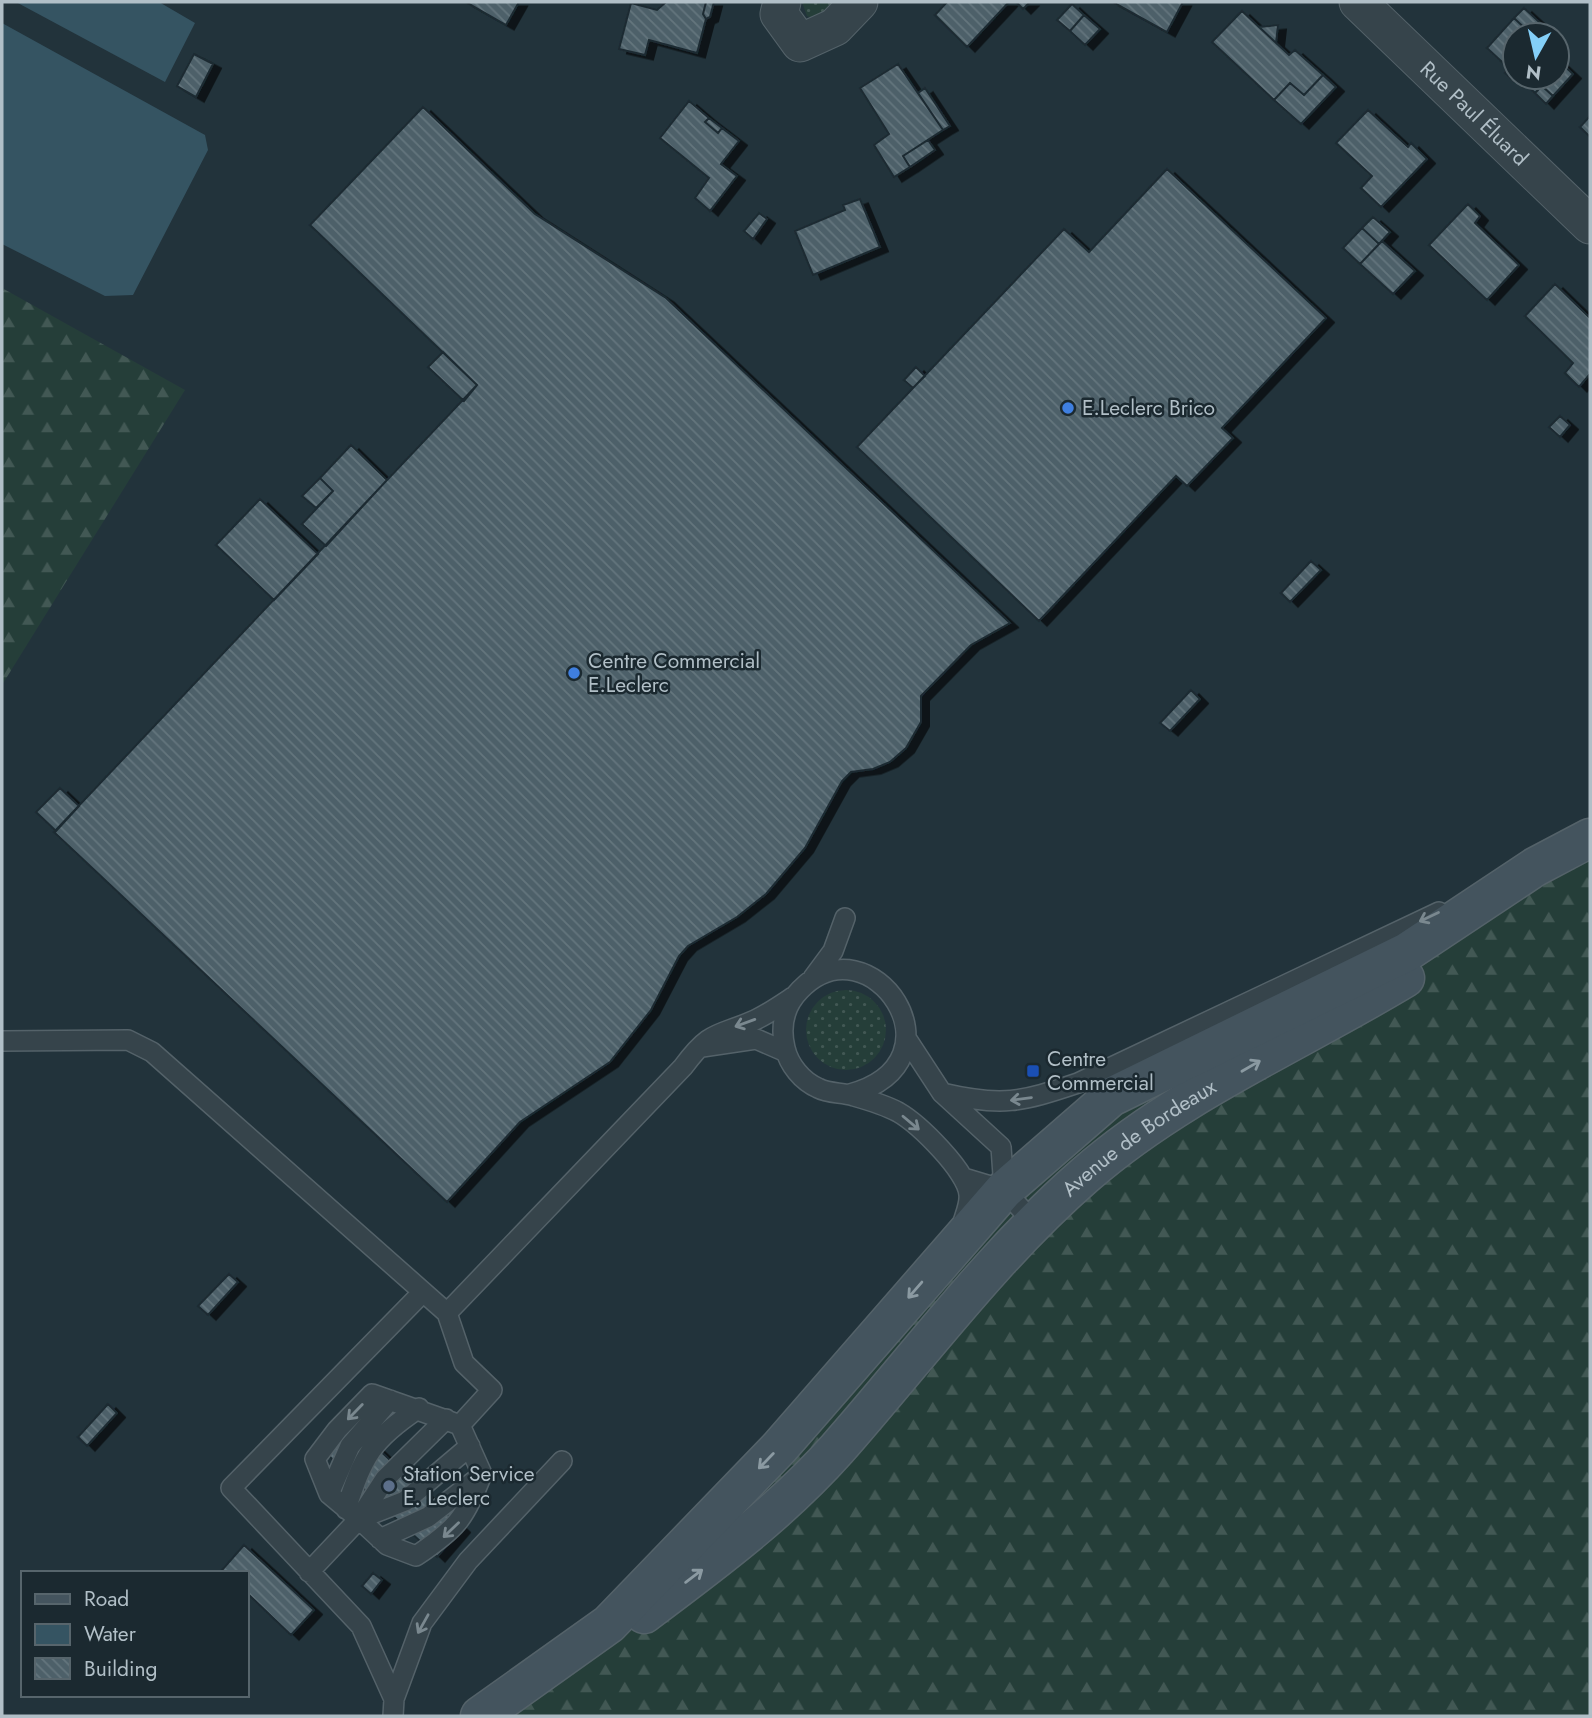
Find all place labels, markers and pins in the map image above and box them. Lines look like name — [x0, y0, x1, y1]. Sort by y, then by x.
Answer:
place label: E.Leclerc Brico — [1082, 393, 1215, 423]
marker: E.Leclerc Brico — [1060, 400, 1076, 416]
place label: Centre Commercial E.Leclerc — [588, 646, 760, 700]
marker: Centre Commercial E.Leclerc — [566, 665, 582, 681]
place label: Centre Commercial — [1047, 1044, 1154, 1098]
marker: Centre Commercial — [1025, 1063, 1041, 1079]
place label: Station Service E. Leclerc — [403, 1459, 535, 1513]
marker: Station Service E. Leclerc — [381, 1478, 397, 1494]

